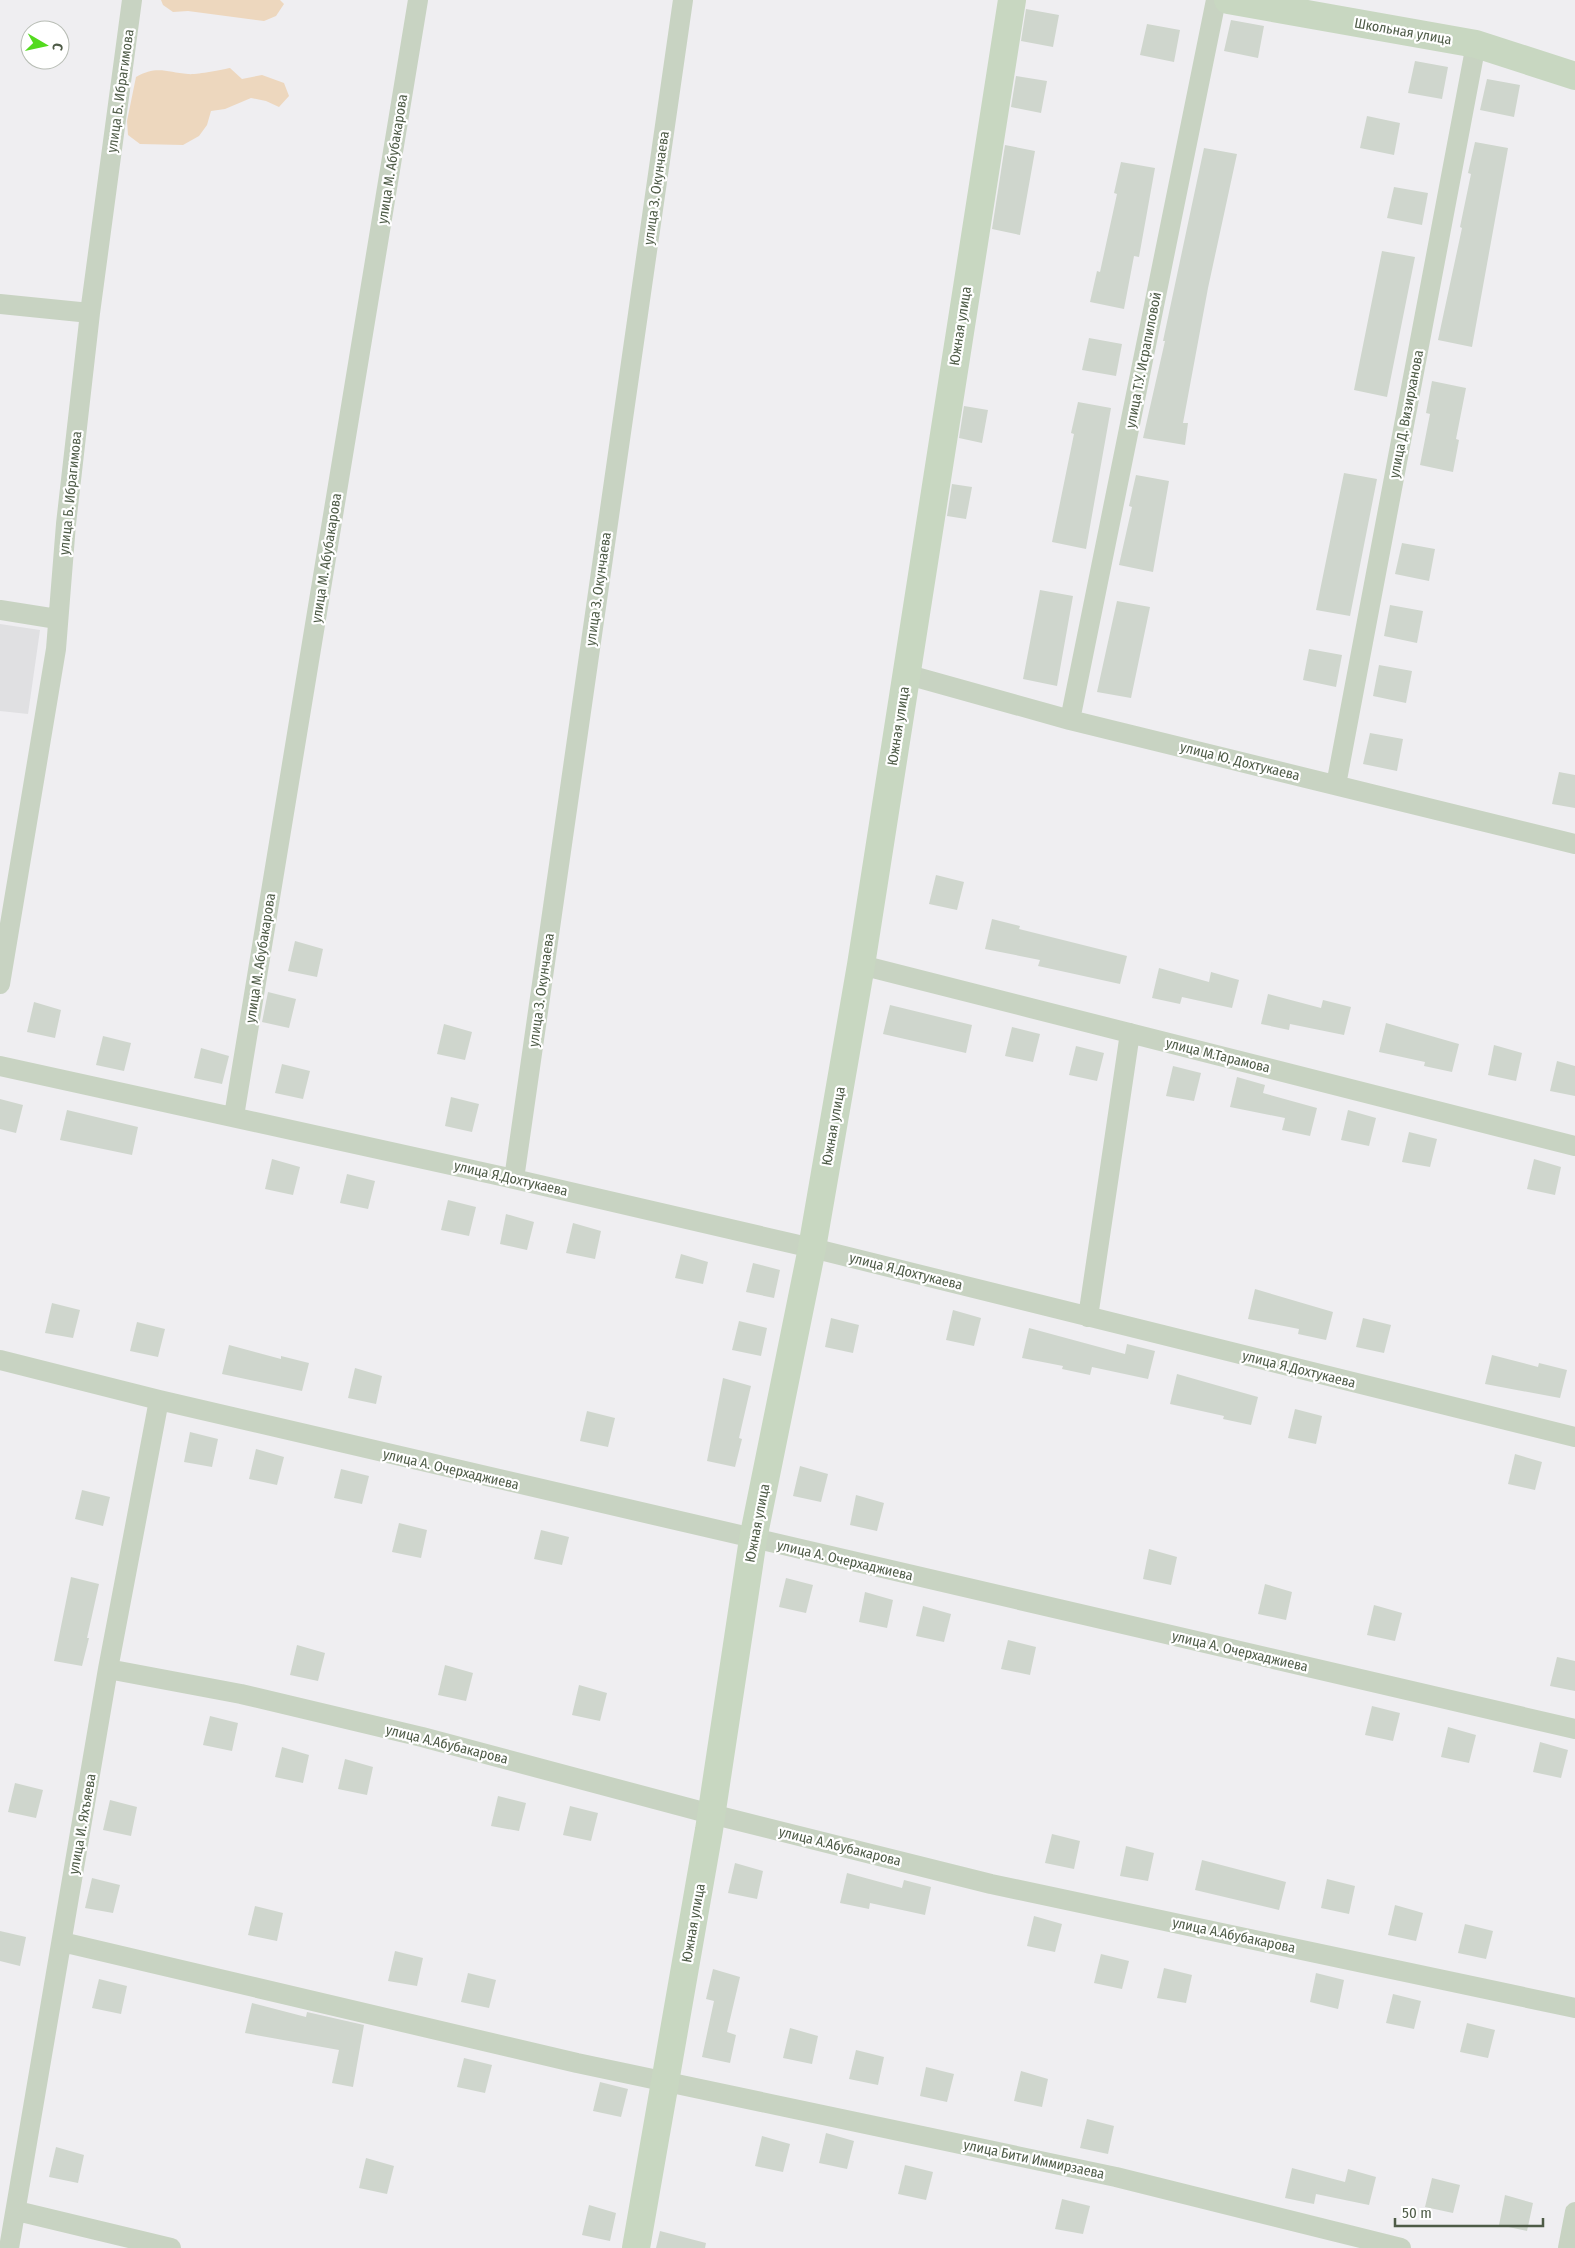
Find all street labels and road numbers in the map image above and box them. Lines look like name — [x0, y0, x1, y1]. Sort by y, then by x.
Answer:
street label: Школьная улица — [1353, 15, 1453, 48]
street label: улица Б. Ибрагимова — [103, 28, 138, 154]
street label: улица М. Абубакарова — [374, 93, 411, 225]
street label: улица З. Окунчаева — [640, 130, 673, 246]
street label: Южная улица — [946, 285, 975, 367]
street label: улица Т.У. Исрапиловой — [1122, 291, 1165, 430]
street label: улица Д. Визирханова — [1386, 349, 1427, 480]
street label: улица Б. Ибрагимова — [56, 430, 85, 556]
street label: улица М. Абубакарова — [308, 492, 345, 624]
street label: улица З. Окунчаева — [582, 531, 615, 647]
street label: Южная улица — [884, 685, 913, 767]
street label: улица Ю. Дохтукаева — [1178, 738, 1302, 785]
street label: улица М. Абубакарова — [242, 892, 279, 1024]
street label: улица З. Окунчаева — [525, 932, 558, 1048]
street label: улица М.Тарамова — [1164, 1034, 1272, 1077]
street label: Южная улица — [818, 1085, 849, 1167]
street label: улица Я.Дохтукаева — [452, 1157, 570, 1200]
street label: улица Я.Дохтукаева — [847, 1249, 964, 1294]
street label: улица Я.Дохтукаева — [1240, 1347, 1357, 1392]
street label: улица А. Очерхаджиева — [381, 1446, 521, 1493]
street label: Южная улица — [742, 1482, 773, 1564]
street label: улица А. Очерхаджиева — [775, 1537, 915, 1584]
street label: улица А. Очерхаджиева — [1170, 1628, 1310, 1675]
street label: улица А.Абубакарова — [384, 1721, 510, 1768]
street label: улица И. Яхъяева — [65, 1772, 100, 1876]
street label: улица А.Абубакарова — [777, 1823, 903, 1870]
street label: Южная улица — [678, 1882, 709, 1964]
street label: улица А.Абубакарова — [1171, 1914, 1297, 1957]
street label: улица Бити Иммирзаева — [962, 2136, 1106, 2183]

